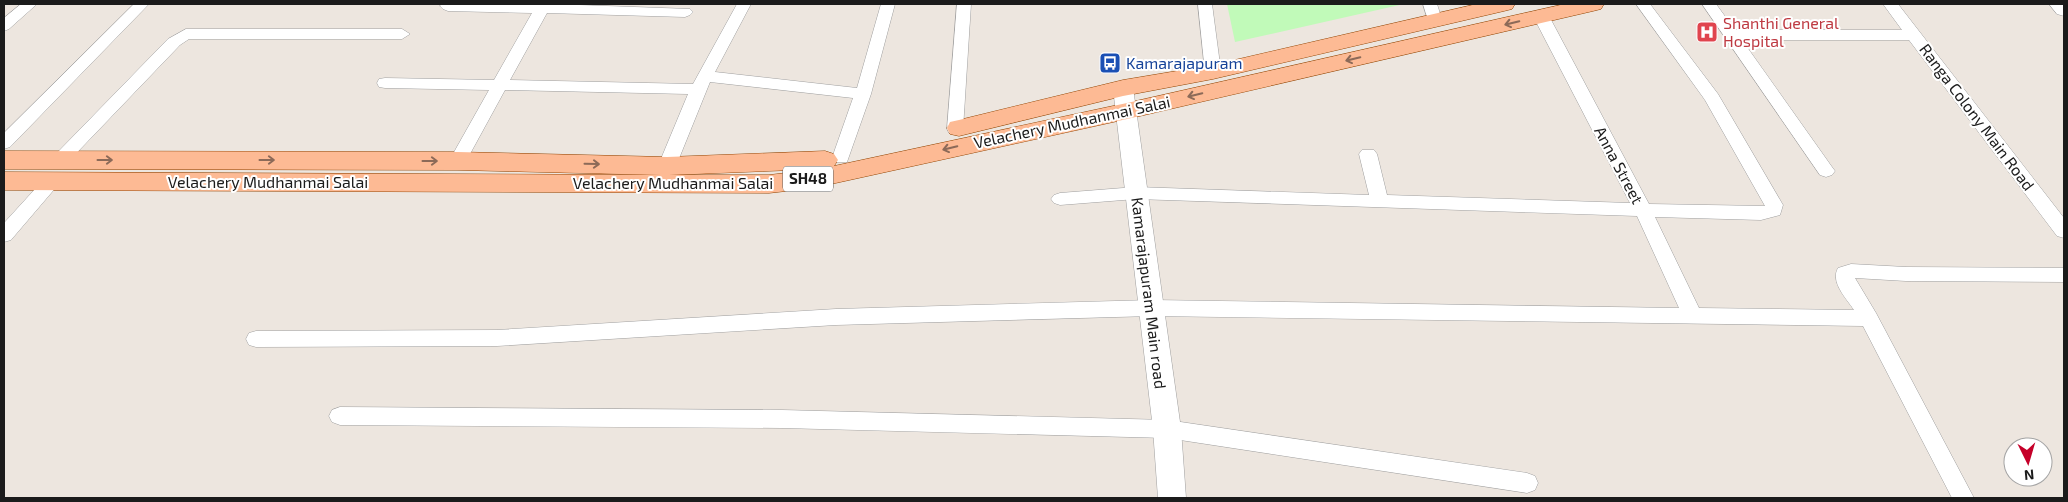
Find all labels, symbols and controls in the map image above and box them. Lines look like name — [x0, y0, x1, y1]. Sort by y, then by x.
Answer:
place label: Shanthi General Hospital — [1723, 13, 1839, 50]
one-way arrow — [1504, 19, 1520, 28]
hospital icon: Shanthi General Hospital — [1695, 20, 1719, 44]
street label: Ranga Colony Main Road — [1916, 40, 2039, 194]
bus stop icon: Kamarajapuram — [1098, 51, 1122, 75]
place label: Kamarajapuram — [1126, 53, 1243, 73]
one-way arrow — [1346, 55, 1362, 64]
street label: Velachery Mudhanmai Salai — [972, 91, 1172, 152]
one-way arrow — [1187, 91, 1203, 100]
street label: Anna Street — [1591, 123, 1648, 207]
one-way arrow — [943, 144, 959, 153]
one-way arrow — [96, 155, 113, 165]
one-way arrow — [259, 155, 275, 165]
one-way arrow — [422, 156, 438, 166]
one-way arrow — [584, 159, 600, 169]
road number: SH48 — [783, 166, 833, 192]
street label: Velachery Mudhanmai Salai — [168, 172, 368, 191]
street label: Velachery Mudhanmai Salai — [573, 173, 773, 192]
street label: Kamarajapuram Main road — [1127, 196, 1171, 390]
north arrow — [2003, 437, 2053, 487]
text: N — [2023, 467, 2035, 484]

